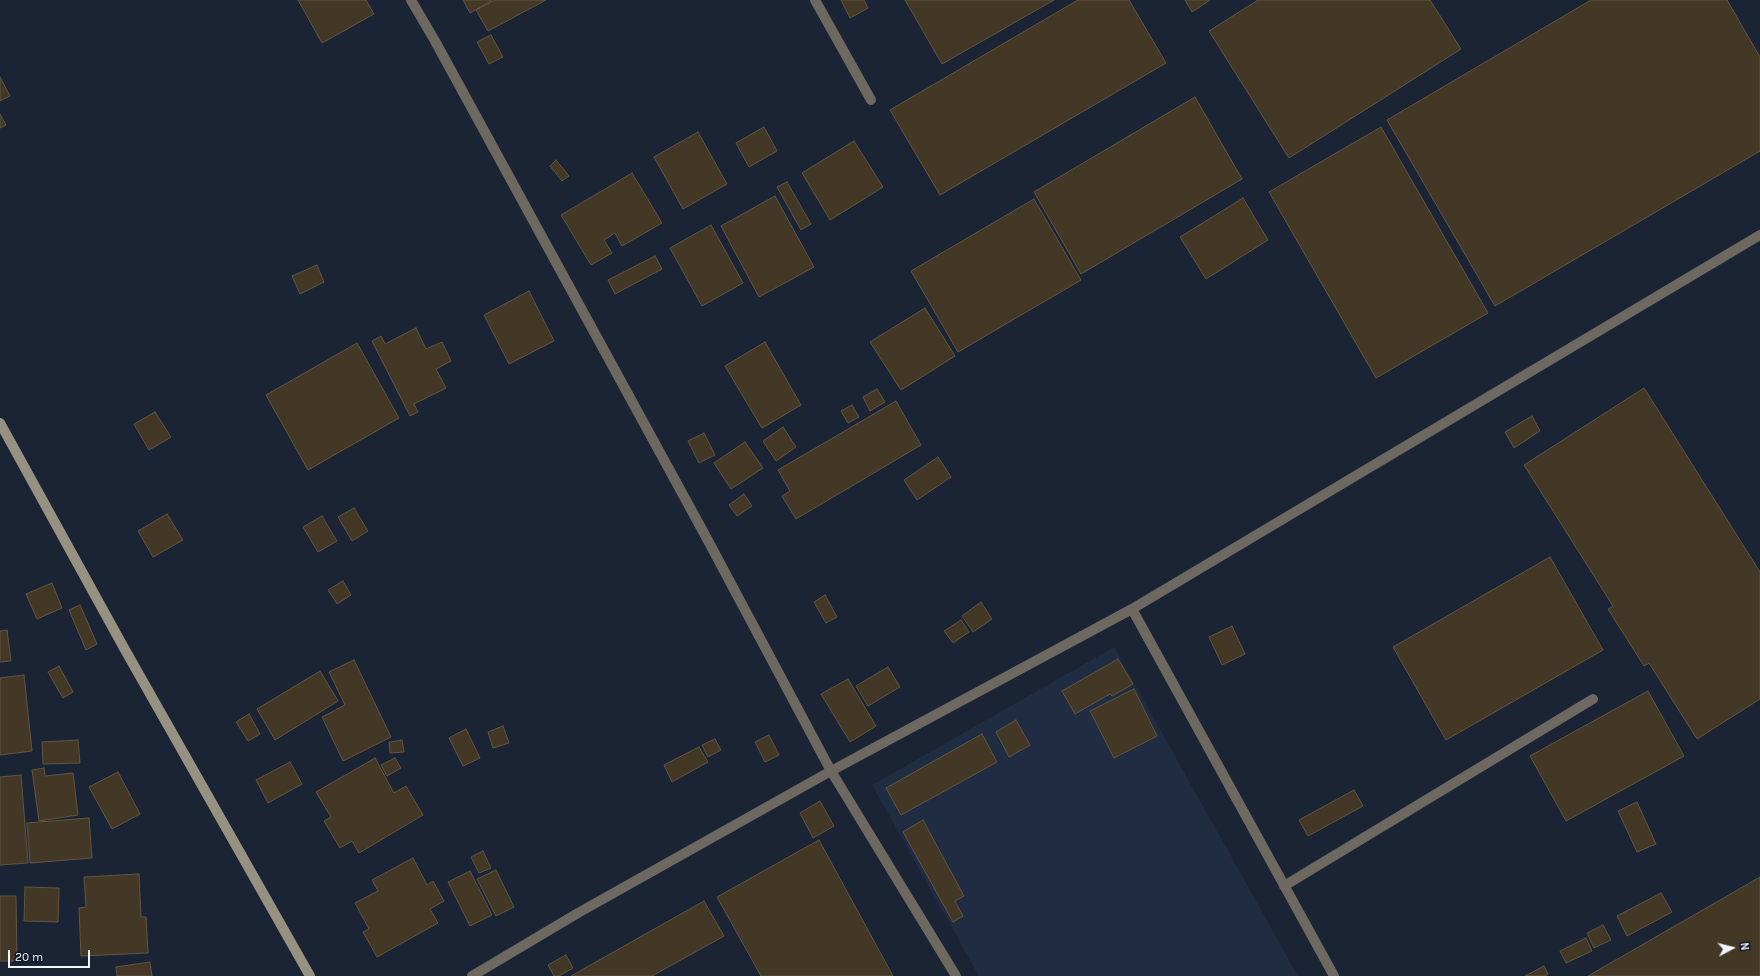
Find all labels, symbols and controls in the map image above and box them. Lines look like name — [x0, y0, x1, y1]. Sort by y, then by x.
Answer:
north arrow — [1712, 928, 1752, 968]
scale bar — [10, 942, 92, 968]
text: N — [1737, 942, 1751, 951]
text: 20 m — [15, 950, 43, 964]

